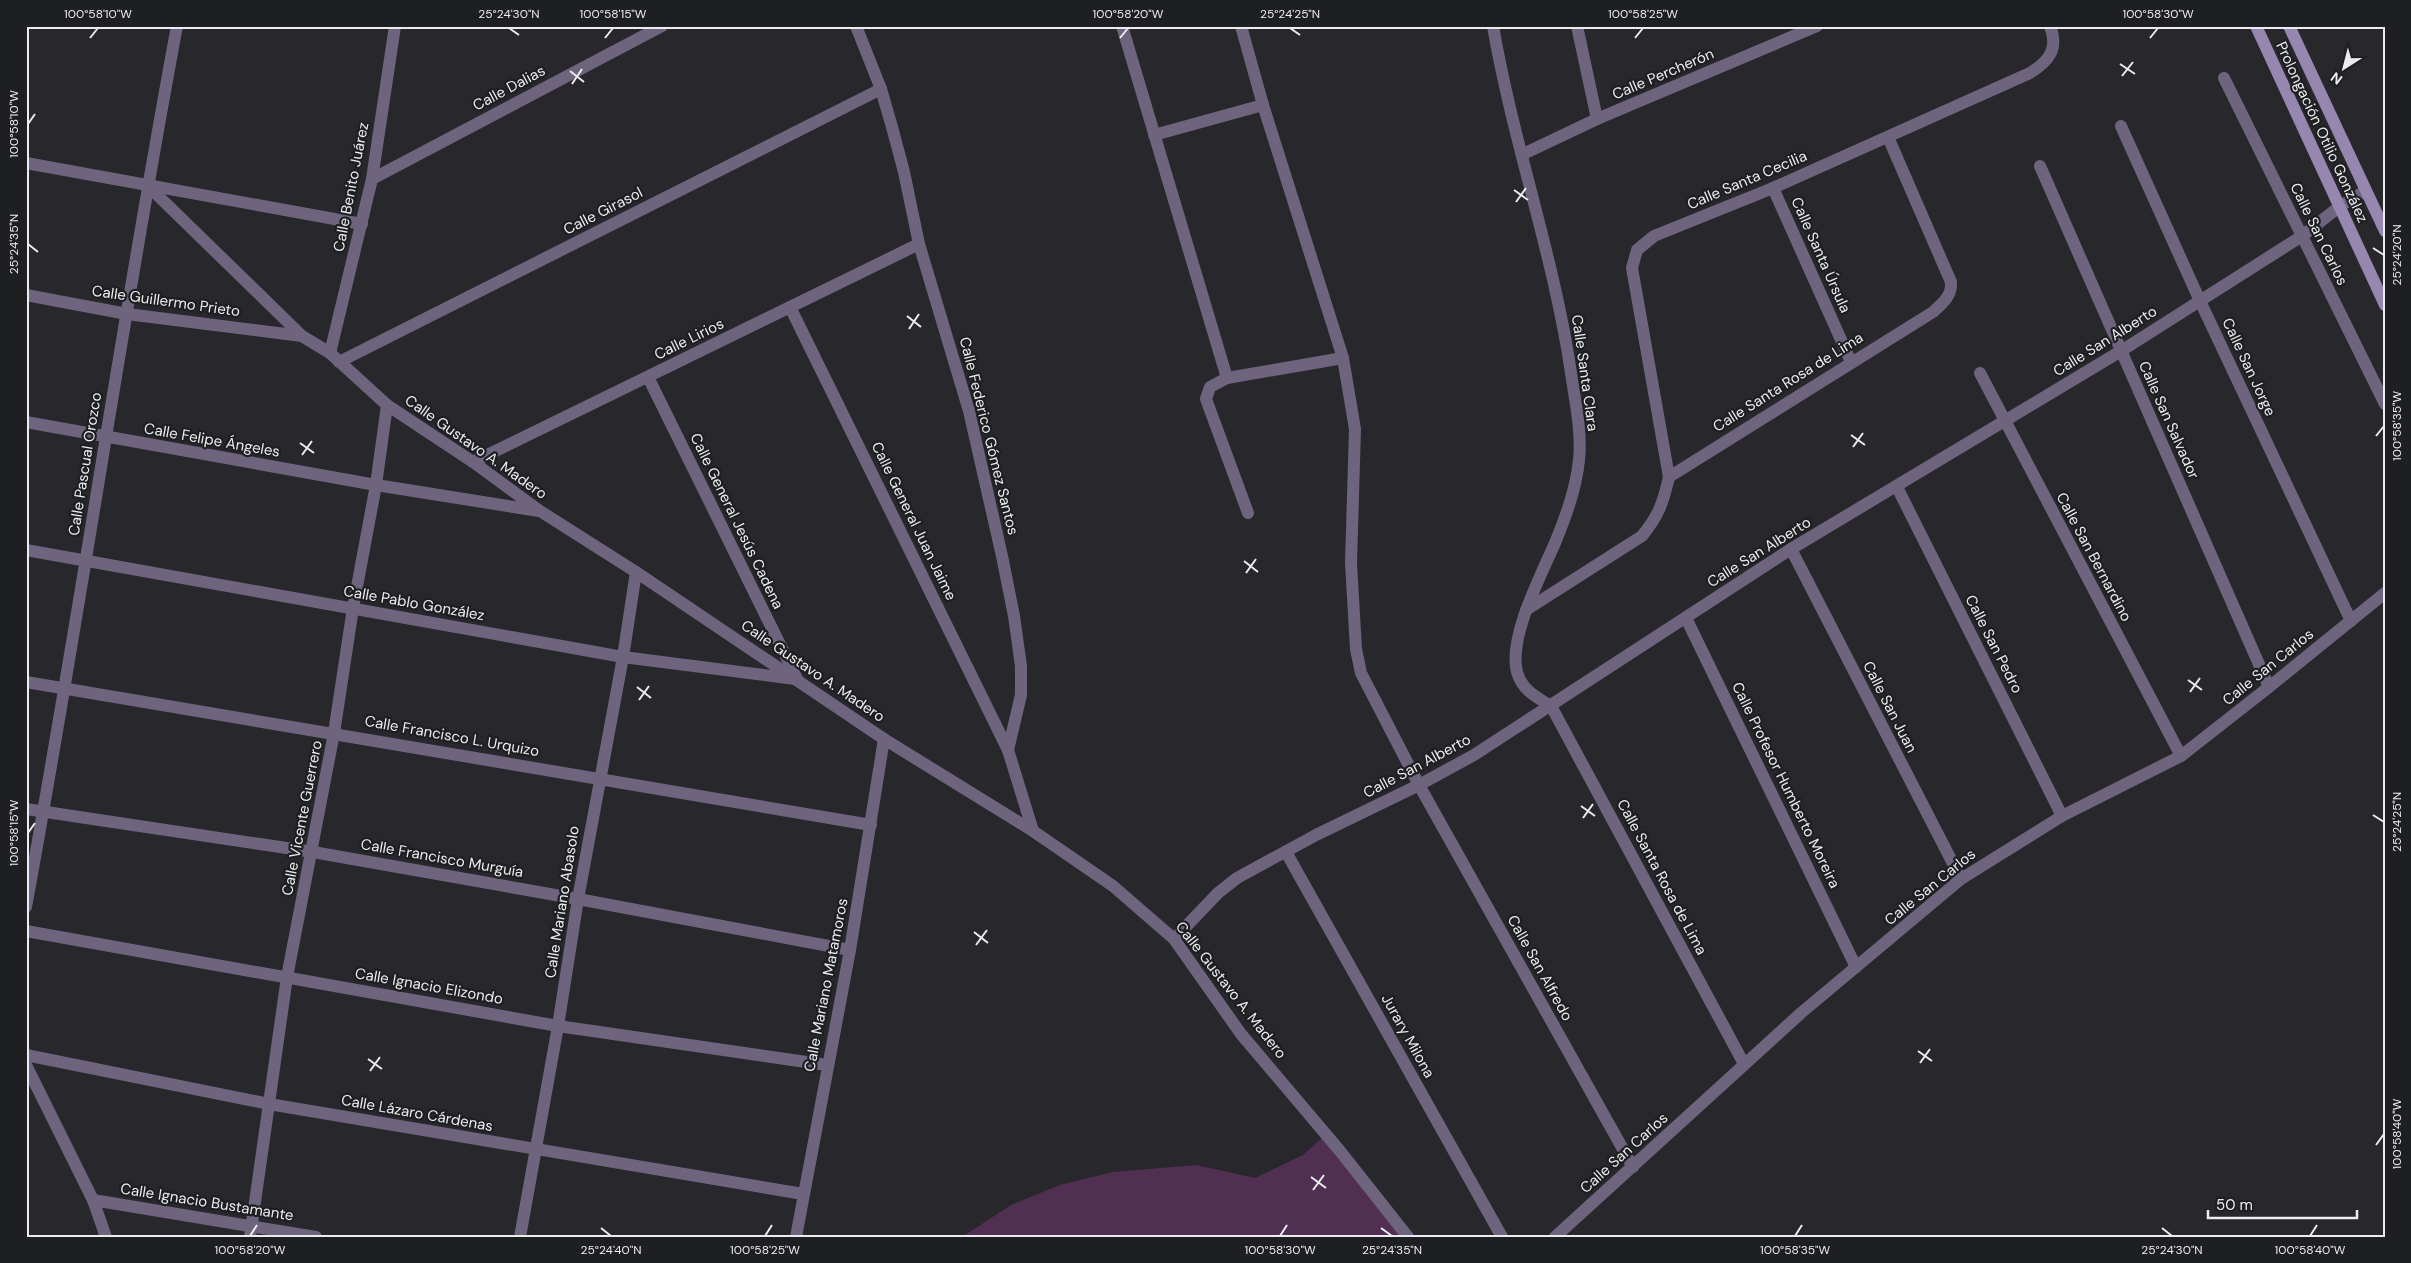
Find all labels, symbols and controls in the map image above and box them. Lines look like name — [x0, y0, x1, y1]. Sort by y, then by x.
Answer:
text: 100°58'10"W — [64, 6, 132, 22]
text: 25°24'30"N — [478, 6, 540, 22]
text: 100°58'15"W — [580, 6, 647, 22]
text: 100°58'20"W — [1093, 6, 1164, 22]
text: 25°24'25"N — [1260, 6, 1320, 22]
text: 100°58'25"W — [1608, 6, 1678, 22]
text: 100°58'30"W — [2122, 6, 2194, 22]
street label: Prolongación Otilio González — [2271, 38, 2373, 226]
north arrow — [2318, 42, 2368, 92]
street label: Calle Percherón — [1609, 44, 1717, 104]
street label: Calle Dalias — [469, 61, 549, 115]
text: N — [2327, 68, 2346, 89]
text: 100°58'10"W — [6, 90, 22, 158]
street label: Calle Benito Juárez — [329, 120, 373, 253]
street label: Calle Santa Cecilia — [1684, 146, 1810, 214]
street label: Calle San Carlos — [2286, 179, 2352, 289]
street label: Calle Girasol — [560, 182, 646, 240]
street label: Calle Santa Úrsula — [1787, 194, 1855, 316]
text: 25°24'35"N — [6, 214, 22, 274]
text: 25°24'20"N — [2389, 224, 2405, 286]
street label: Calle Guillermo Prieto — [91, 281, 241, 321]
street label: Calle San Alberto — [2049, 301, 2161, 381]
street label: Calle Santa Clara — [1567, 313, 1603, 433]
street label: Calle Lirios — [651, 314, 727, 364]
street label: Calle San Jorge — [2218, 315, 2280, 419]
street label: Calle Santa Rosa de Lima — [1709, 328, 1867, 436]
street label: Calle Federico Gómez Santos — [955, 335, 1023, 537]
street label: Calle San Salvador — [2134, 358, 2204, 483]
street label: Calle Gustavo A. Madero — [401, 390, 551, 504]
street label: Calle Pascual Orozco — [64, 391, 106, 537]
text: 100°58'35"W — [2389, 391, 2405, 461]
street label: Calle Felipe Ángeles — [142, 418, 282, 462]
street label: Calle General Jesús Cadena — [686, 430, 788, 612]
street label: Calle General Juan Jaime — [867, 438, 961, 604]
street label: Calle San Bernardino — [2052, 489, 2136, 625]
street label: Calle San Alberto — [1703, 512, 1815, 592]
street label: Calle Pablo González — [342, 581, 486, 625]
street label: Calle San Pedro — [1961, 591, 2027, 697]
street label: Calle Gustavo A. Madero — [737, 615, 889, 727]
street label: Calle San Carlos — [2218, 624, 2318, 710]
street label: Calle San Juan — [1858, 658, 1922, 756]
street label: Calle Profesor Humberto Moreira — [1727, 679, 1845, 891]
street label: Calle Francisco L. Urquizo — [363, 711, 541, 761]
street label: Calle San Alberto — [1360, 729, 1474, 803]
street label: Calle Vicente Guerrero — [277, 739, 327, 897]
text: 25°24'25"N — [2389, 792, 2405, 852]
street label: Calle Santa Rosa de Lima — [1612, 796, 1712, 958]
text: 100°58'15"W — [6, 799, 22, 866]
street label: Calle Mariano Abasolo — [540, 824, 584, 980]
street label: Calle Francisco Murguía — [359, 834, 525, 882]
street label: Calle San Carlos — [1880, 844, 1980, 930]
street label: Calle Mariano Matamoros — [799, 897, 853, 1073]
street label: Calle San Alfredo — [1503, 912, 1577, 1025]
street label: Calle Gustavo A. Madero — [1171, 917, 1291, 1063]
street label: Calle Ignacio Elizondo — [353, 963, 505, 1009]
street label: Jurary Milona — [1377, 991, 1439, 1081]
street label: Calle Lázaro Cárdenas — [340, 1090, 494, 1136]
text: 100°58'40"W — [2389, 1098, 2405, 1169]
street label: Calle San Carlos — [1576, 1108, 1672, 1198]
street label: Calle Ignacio Bustamante — [119, 1178, 295, 1226]
scale bar — [2208, 1188, 2357, 1220]
text: 50 m — [2216, 1195, 2253, 1215]
text: 100°58'20"W — [215, 1242, 286, 1258]
text: 25°24'40"N — [581, 1242, 641, 1258]
text: 100°58'25"W — [730, 1242, 800, 1258]
text: 100°58'30"W — [1244, 1242, 1316, 1258]
text: 25°24'35"N — [1362, 1242, 1422, 1258]
text: 100°58'35"W — [1760, 1242, 1830, 1258]
text: 25°24'30"N — [2141, 1242, 2203, 1258]
text: 100°58'40"W — [2275, 1242, 2346, 1258]

